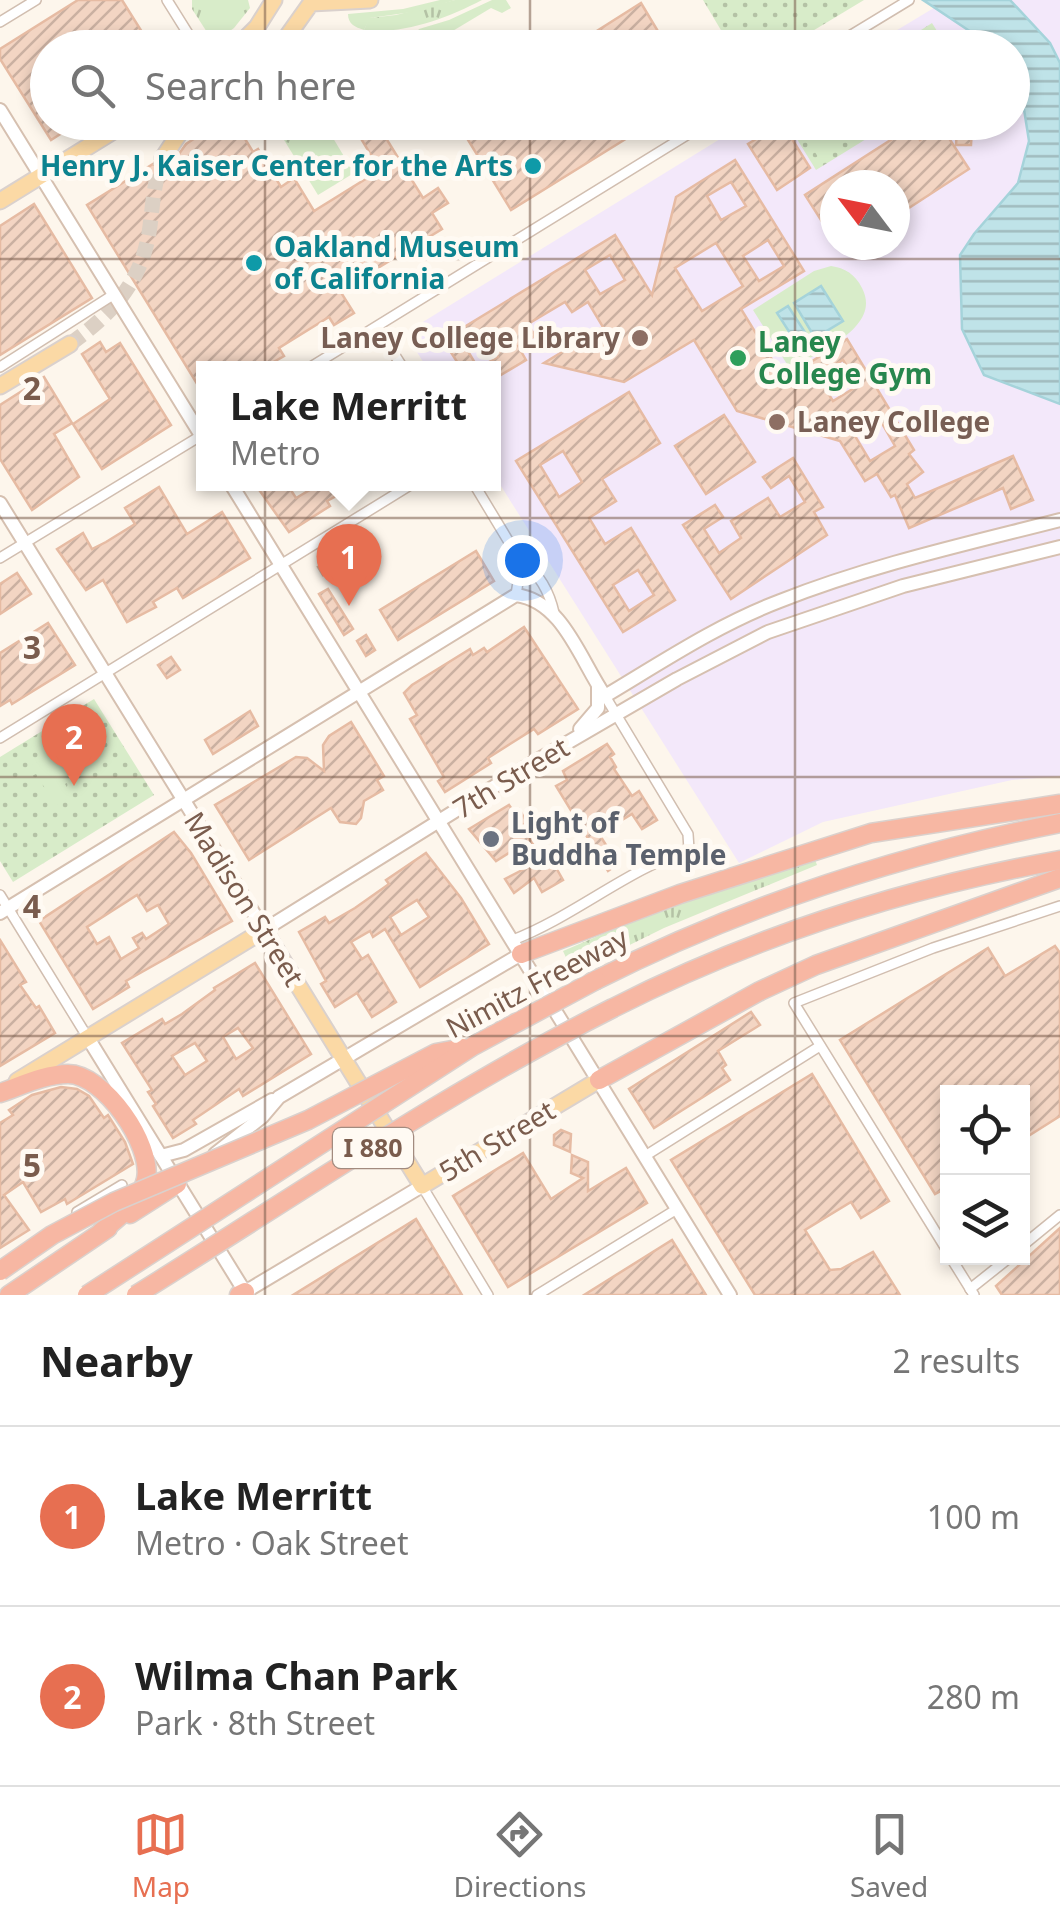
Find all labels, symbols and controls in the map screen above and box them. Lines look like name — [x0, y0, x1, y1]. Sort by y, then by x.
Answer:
search box — [30, 30, 1030, 140]
icon: search — [65, 58, 120, 113]
text: Search here — [145, 59, 356, 111]
place label: Henry J. Kaiser Center for the Arts — [40, 146, 513, 184]
marker: Henry J. Kaiser Center for the Arts — [522, 155, 544, 177]
north arrow — [820, 170, 910, 260]
place label: Oakland Museum of California — [274, 227, 519, 297]
marker: Oakland Museum of California — [243, 252, 265, 274]
place label: Laney College Library — [320, 318, 620, 356]
place label: Laney College Gym — [758, 322, 932, 392]
marker: Laney College Library — [629, 327, 651, 349]
marker: Laney College Gym — [727, 347, 749, 369]
popup — [196, 361, 501, 491]
text: 2 — [23, 366, 41, 409]
text: Lake Merritt — [230, 379, 467, 431]
place label: Laney College — [797, 402, 990, 440]
marker: Laney College — [766, 411, 788, 433]
text: Metro — [230, 431, 321, 474]
pin: 1 — [316, 524, 382, 606]
your location — [497, 535, 548, 586]
text: 3 — [23, 625, 41, 668]
pin: 2 — [42, 704, 106, 786]
street label: 7th Street — [445, 728, 576, 827]
place label: Light of Buddha Temple — [511, 803, 726, 873]
street label: Madison Street — [176, 804, 314, 993]
marker: Light of Buddha Temple — [480, 828, 502, 850]
text: 4 — [23, 884, 41, 927]
street label: Nimitz Freeway — [439, 918, 635, 1046]
map controls — [940, 1085, 1030, 1265]
button: locate — [940, 1085, 1030, 1175]
street label: 5th Street — [431, 1091, 562, 1190]
road number: I 880 — [333, 1128, 413, 1168]
text: 5 — [23, 1143, 41, 1186]
button: layers — [940, 1175, 1030, 1265]
text: Nearby — [40, 1332, 193, 1389]
text: 2 results — [893, 1339, 1020, 1382]
text: Lake Merritt — [135, 1469, 372, 1521]
text: 1 — [63, 1495, 82, 1538]
text: 100 m — [927, 1495, 1020, 1538]
text: Metro · Oak Street — [135, 1521, 408, 1564]
text: Wilma Chan Park — [135, 1649, 457, 1701]
text: 2 — [63, 1675, 82, 1718]
text: 280 m — [927, 1675, 1020, 1718]
text: Park · 8th Street — [135, 1701, 375, 1744]
tab: Map — [132, 1807, 190, 1905]
tab: Directions — [454, 1807, 586, 1905]
tab: Saved — [850, 1807, 928, 1905]

